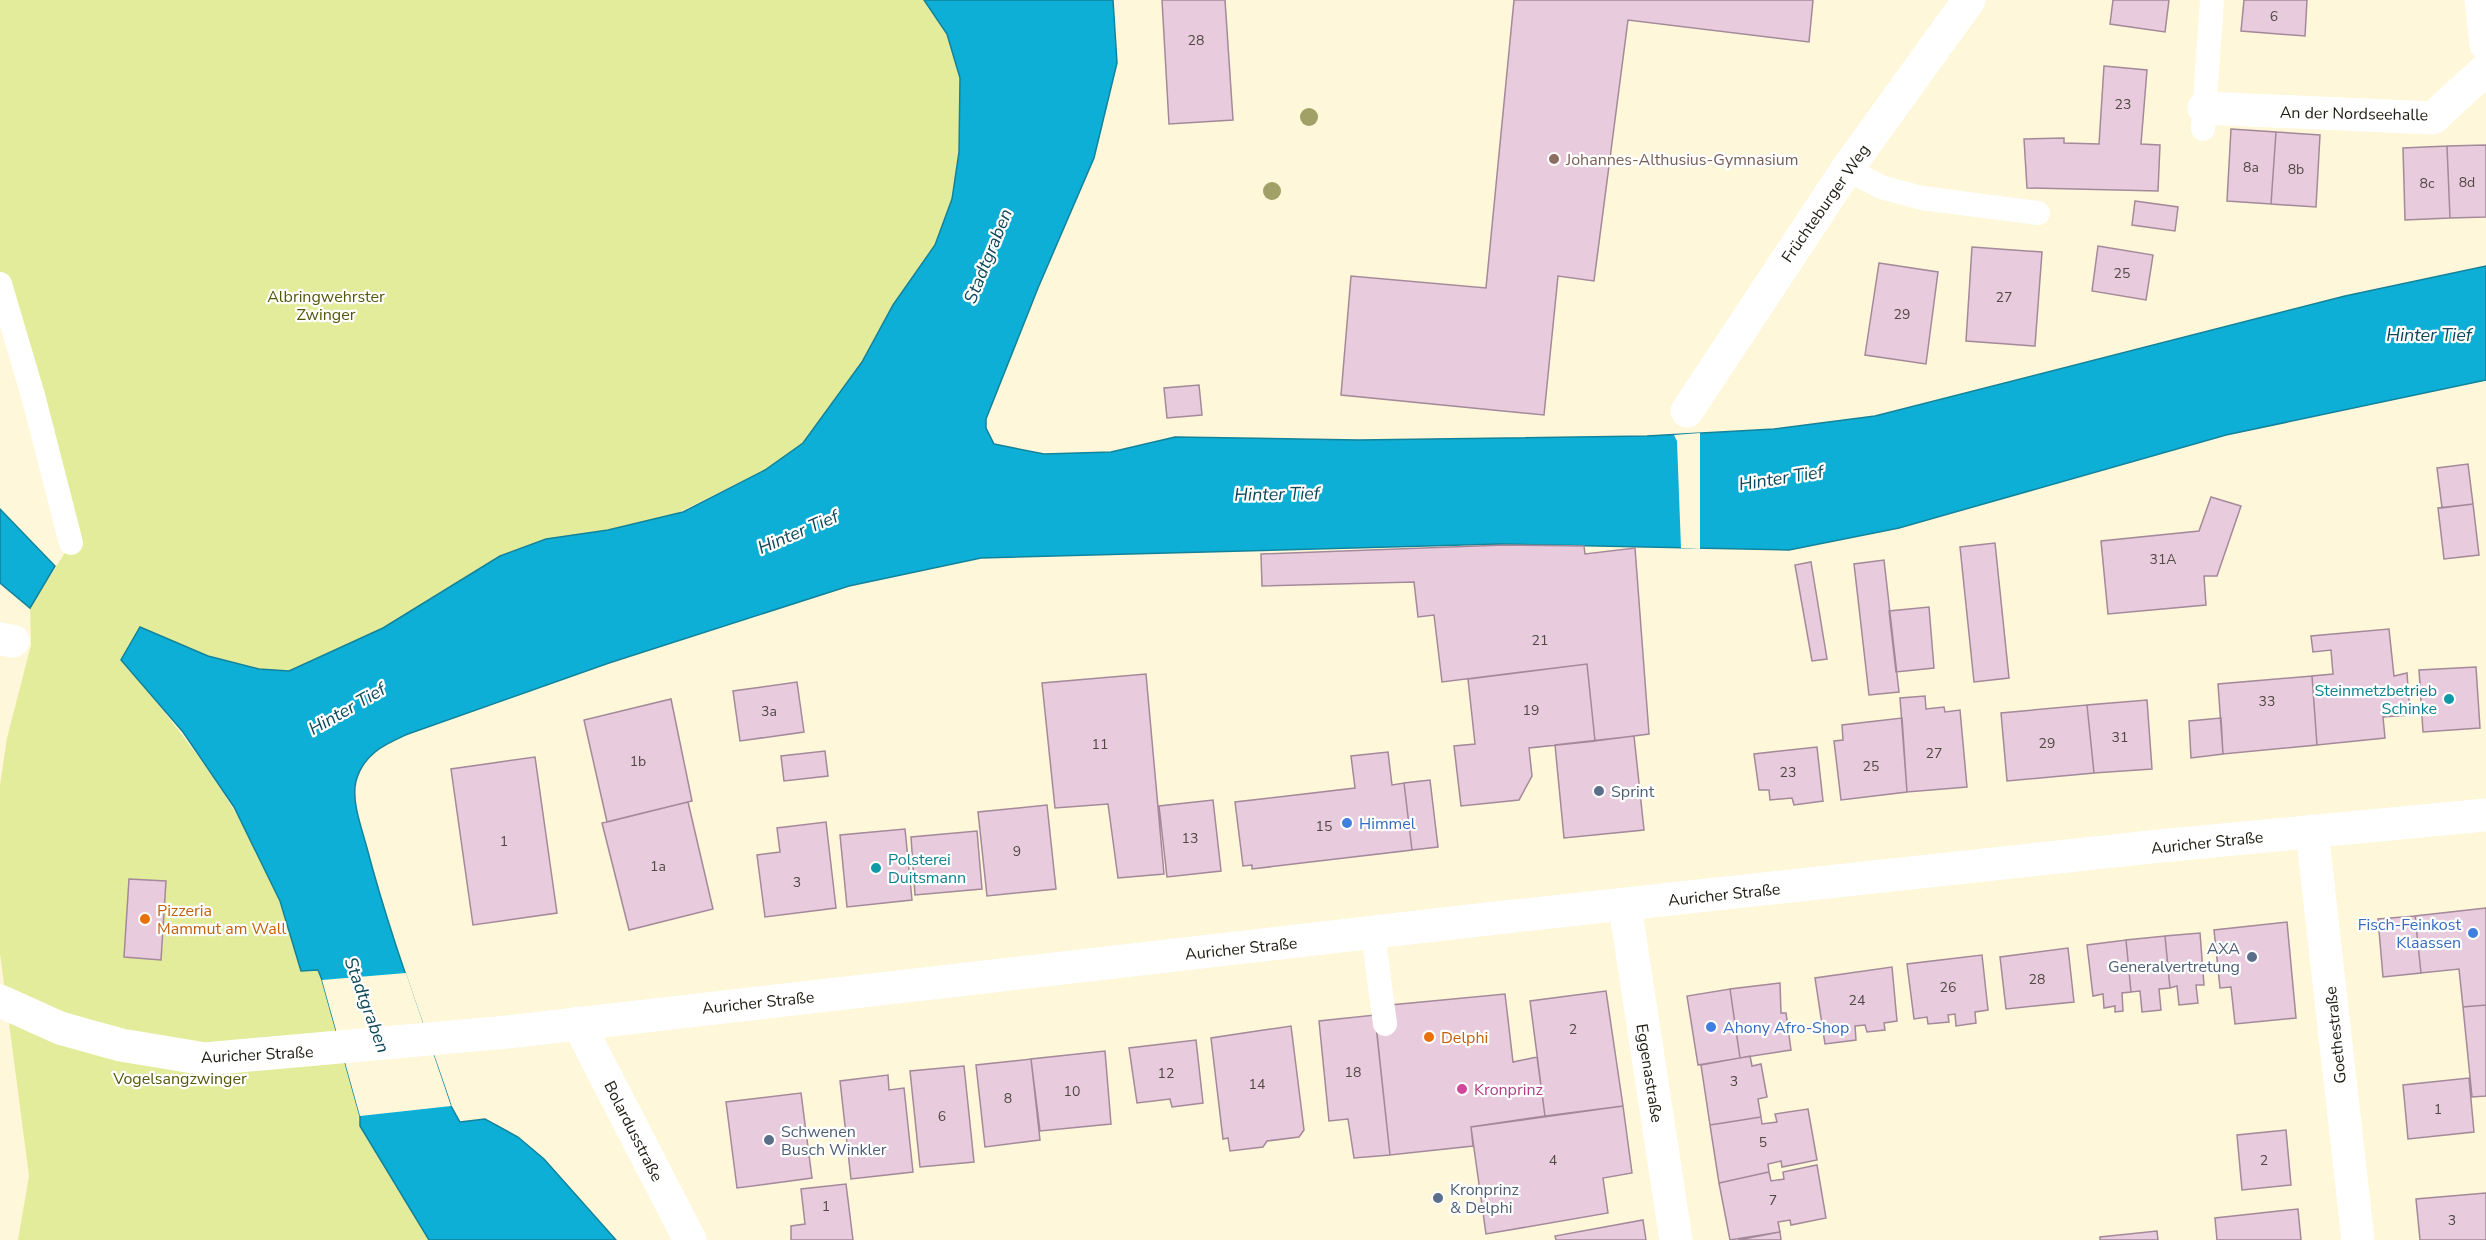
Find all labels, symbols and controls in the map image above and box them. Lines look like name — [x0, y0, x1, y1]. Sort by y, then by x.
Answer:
house number: 6 — [2270, 7, 2278, 26]
house number: 28 — [1188, 31, 1204, 50]
house number: 23 — [2115, 95, 2131, 114]
street label: An der Nordseehalle — [2280, 102, 2428, 126]
street label: Früchteburger Weg — [1777, 140, 1875, 267]
place label: Johannes-Althusius-Gymnasium — [1565, 149, 1798, 171]
marker: Johannes-Althusius-Gymnasium — [1547, 152, 1561, 166]
house number: 8a — [2243, 158, 2259, 177]
house number: 8b — [2288, 160, 2304, 179]
house number: 8d — [2459, 173, 2475, 192]
house number: 8c — [2420, 174, 2435, 193]
water label: Stadtgraben — [958, 205, 1018, 307]
house number: 25 — [2114, 264, 2130, 283]
park label: Albringwehrster Zwinger — [267, 286, 385, 326]
house number: 27 — [1996, 288, 2012, 307]
house number: 29 — [1894, 305, 1910, 324]
water label: Hinter Tief — [2386, 323, 2474, 347]
water label: Hinter Tief — [1737, 459, 1827, 497]
water label: Hinter Tief — [1234, 481, 1322, 507]
water label: Hinter Tief — [754, 503, 844, 560]
house number: 31A — [2149, 550, 2177, 569]
house number: 21 — [1532, 631, 1548, 650]
water label: Hinter Tief — [304, 676, 392, 741]
place label: Steinmetzbetrieb Schinke — [2314, 680, 2437, 720]
house number: 33 — [2259, 692, 2275, 711]
marker: Steinmetzbetrieb Schinke — [2442, 692, 2456, 706]
house number: 19 — [1523, 701, 1539, 720]
house number: 3a — [761, 702, 777, 721]
house number: 31 — [2112, 728, 2128, 747]
house number: 29 — [2039, 734, 2055, 753]
house number: 11 — [1092, 735, 1108, 754]
house number: 27 — [1926, 744, 1942, 763]
house number: 1b — [630, 752, 646, 771]
house number: 25 — [1863, 757, 1879, 776]
house number: 23 — [1780, 763, 1796, 782]
place label: Sprint — [1611, 781, 1655, 803]
marker: Sprint — [1592, 784, 1606, 798]
place label: Himmel — [1359, 813, 1416, 835]
marker: Himmel — [1340, 816, 1354, 830]
house number: 15 — [1316, 817, 1332, 836]
street label: Auricher Straße — [2150, 826, 2264, 860]
house number: 13 — [1182, 829, 1198, 848]
house number: 1 — [500, 832, 508, 851]
house number: 9 — [1013, 842, 1021, 861]
place label: Polsterei Duitsmann — [888, 849, 966, 889]
house number: 1a — [650, 857, 666, 876]
marker: Polsterei Duitsmann — [869, 861, 883, 875]
house number: 3 — [793, 873, 801, 892]
street label: Auricher Straße — [1667, 878, 1781, 912]
place label: Pizzeria Mammut am Wall — [157, 900, 286, 940]
marker: Pizzeria Mammut am Wall — [138, 912, 152, 926]
place label: Fisch-Feinkost Klaassen — [2358, 914, 2461, 954]
marker: Fisch-Feinkost Klaassen — [2466, 926, 2480, 940]
street label: Auricher Straße — [1184, 932, 1298, 966]
place label: AXA Generalvertretung — [2108, 938, 2240, 978]
marker: AXA Generalvertretung — [2245, 950, 2259, 964]
water label: Stadtgraben — [339, 954, 395, 1056]
house number: 28 — [2029, 970, 2045, 989]
house number: 26 — [1940, 978, 1956, 997]
street label: Goethestraße — [2320, 985, 2352, 1085]
street label: Auricher Straße — [701, 986, 815, 1020]
house number: 24 — [1849, 991, 1865, 1010]
place label: Ahony Afro-Shop — [1723, 1017, 1849, 1039]
house number: 2 — [1569, 1020, 1577, 1039]
marker: Ahony Afro-Shop — [1704, 1020, 1718, 1034]
street label: Eggenastraße — [1630, 1022, 1668, 1124]
place label: Delphi — [1441, 1027, 1488, 1049]
marker: Delphi — [1422, 1030, 1436, 1044]
street label: Auricher Straße — [200, 1041, 314, 1069]
house number: 18 — [1345, 1063, 1361, 1082]
house number: 12 — [1158, 1064, 1174, 1083]
park label: Vogelsangzwinger — [112, 1068, 247, 1090]
house number: 3 — [1730, 1072, 1738, 1091]
house number: 14 — [1249, 1075, 1265, 1094]
street label: Bolardusstraße — [598, 1077, 668, 1186]
place label: Kronprinz — [1474, 1079, 1543, 1101]
house number: 10 — [1064, 1082, 1080, 1101]
marker: Kronprinz — [1455, 1082, 1469, 1096]
house number: 8 — [1004, 1089, 1012, 1108]
house number: 1 — [2434, 1100, 2442, 1119]
house number: 6 — [938, 1107, 946, 1126]
place label: Schwenen Busch Winkler — [781, 1121, 887, 1161]
marker: Schwenen Busch Winkler — [762, 1133, 776, 1147]
house number: 5 — [1759, 1133, 1767, 1152]
house number: 4 — [1549, 1151, 1557, 1170]
house number: 2 — [2260, 1151, 2268, 1170]
place label: Kronprinz & Delphi — [1450, 1179, 1519, 1219]
marker: Kronprinz & Delphi — [1431, 1191, 1445, 1205]
house number: 7 — [1769, 1191, 1777, 1210]
house number: 1 — [822, 1197, 830, 1216]
house number: 3 — [2448, 1211, 2456, 1230]

